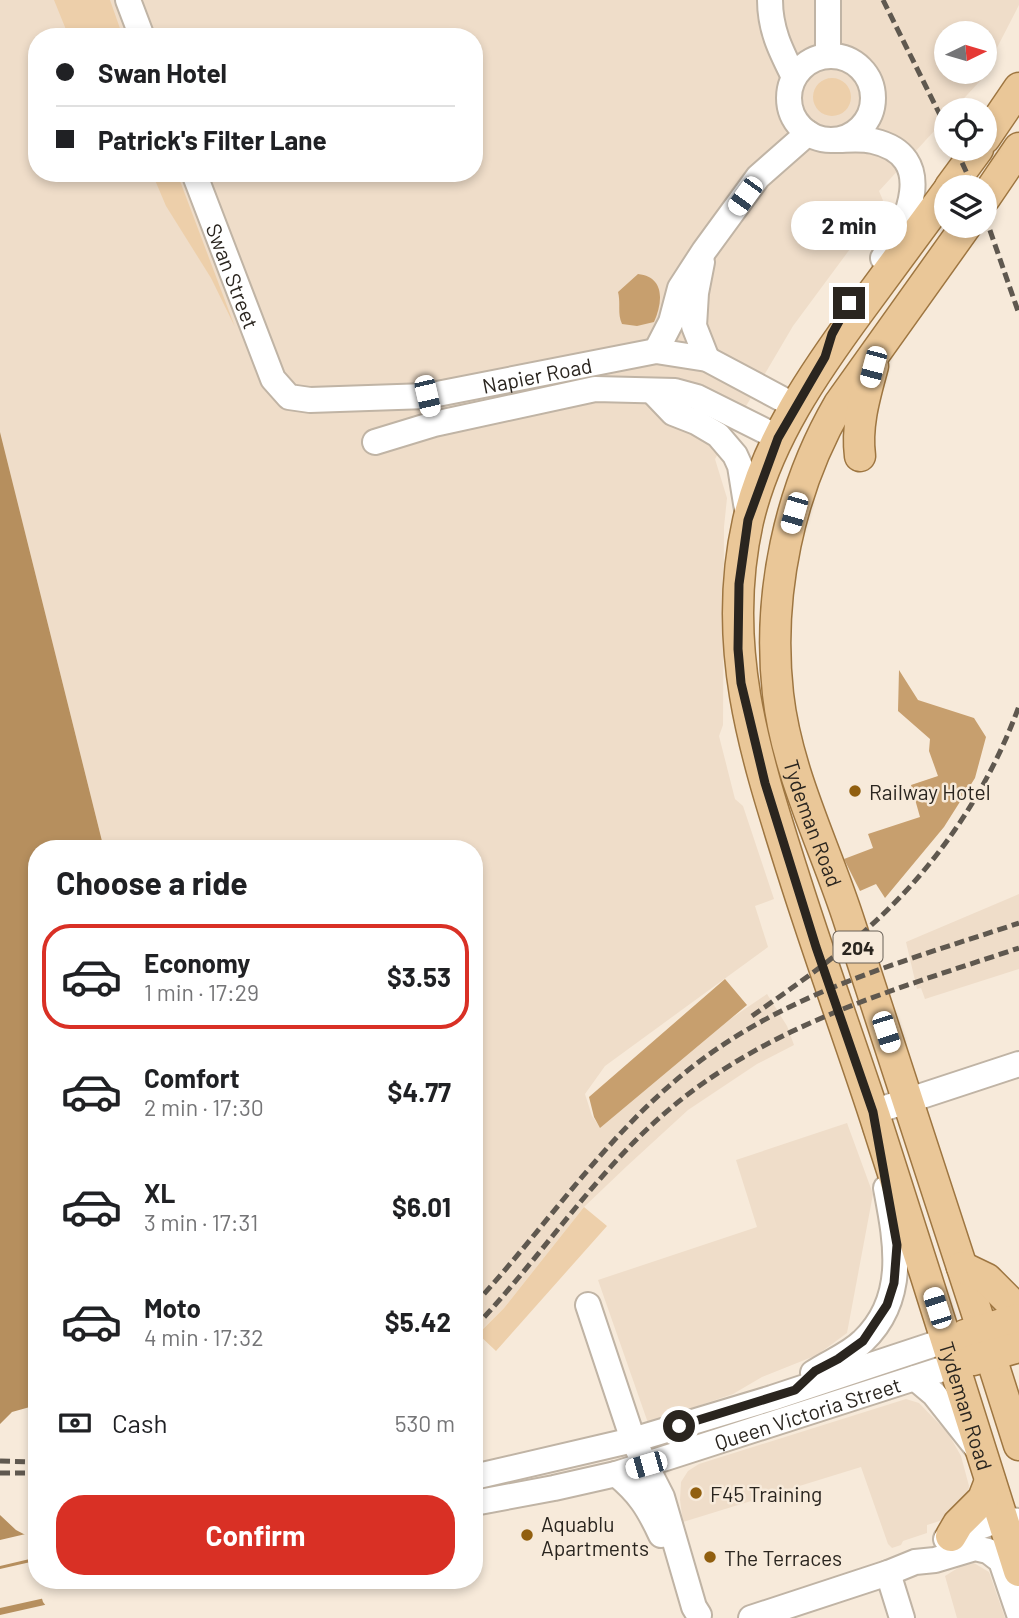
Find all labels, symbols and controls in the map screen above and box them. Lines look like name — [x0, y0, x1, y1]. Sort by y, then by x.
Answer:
north arrow — [934, 21, 998, 84]
map controls — [934, 21, 997, 238]
text: Swan Hotel — [98, 57, 227, 88]
button: locate — [934, 98, 997, 161]
text: Patrick's Filter Lane — [98, 124, 327, 155]
car — [725, 173, 766, 219]
button: layers — [934, 175, 997, 238]
callout: 2 min — [791, 202, 907, 250]
text: 2 min — [821, 211, 877, 239]
street label: Swan Street — [202, 219, 265, 332]
route end — [833, 287, 865, 319]
car — [858, 344, 889, 390]
street label: Napier Road — [480, 351, 594, 397]
car — [413, 373, 442, 419]
car — [779, 490, 810, 536]
street label: Tydeman Road — [780, 756, 848, 890]
place label: Railway Hotel — [869, 779, 991, 804]
marker: Railway Hotel — [847, 783, 863, 799]
text: Choose a ride — [56, 863, 248, 901]
road number: 204 — [834, 931, 882, 962]
icon: car — [60, 945, 123, 1008]
text: Economy — [144, 947, 250, 978]
text: $3.53 — [387, 961, 451, 992]
text: 1 min · 17:29 — [144, 978, 259, 1006]
car — [870, 1009, 903, 1055]
icon: car — [60, 1060, 123, 1123]
text: Comfort — [144, 1062, 240, 1093]
text: $4.77 — [388, 1076, 451, 1107]
text: 2 min · 17:30 — [144, 1093, 264, 1121]
icon: car — [60, 1175, 123, 1238]
text: XL — [144, 1177, 175, 1208]
text: $6.01 — [392, 1191, 451, 1222]
text: 3 min · 17:31 — [144, 1208, 258, 1236]
car — [921, 1285, 954, 1331]
icon: car — [60, 1290, 123, 1353]
text: Moto — [144, 1292, 201, 1323]
text: $5.42 — [385, 1306, 451, 1337]
text: 4 min · 17:32 — [144, 1323, 264, 1351]
street label: Tydeman Road — [935, 1338, 999, 1473]
street label: Queen Victoria Street — [711, 1371, 904, 1454]
icon: cash — [56, 1404, 94, 1442]
text: Cash — [112, 1407, 167, 1438]
text: 530 m — [395, 1409, 455, 1437]
route start — [663, 1410, 695, 1442]
car — [623, 1449, 670, 1481]
place label: F45 Training — [710, 1481, 822, 1506]
marker: F45 Training — [688, 1485, 704, 1501]
button: Confirm — [56, 1495, 455, 1575]
place label: Aquablu Apartments — [541, 1511, 649, 1560]
marker: Aquablu Apartments — [519, 1527, 535, 1543]
place label: The Terraces — [724, 1545, 842, 1570]
marker: The Terraces — [702, 1549, 718, 1565]

